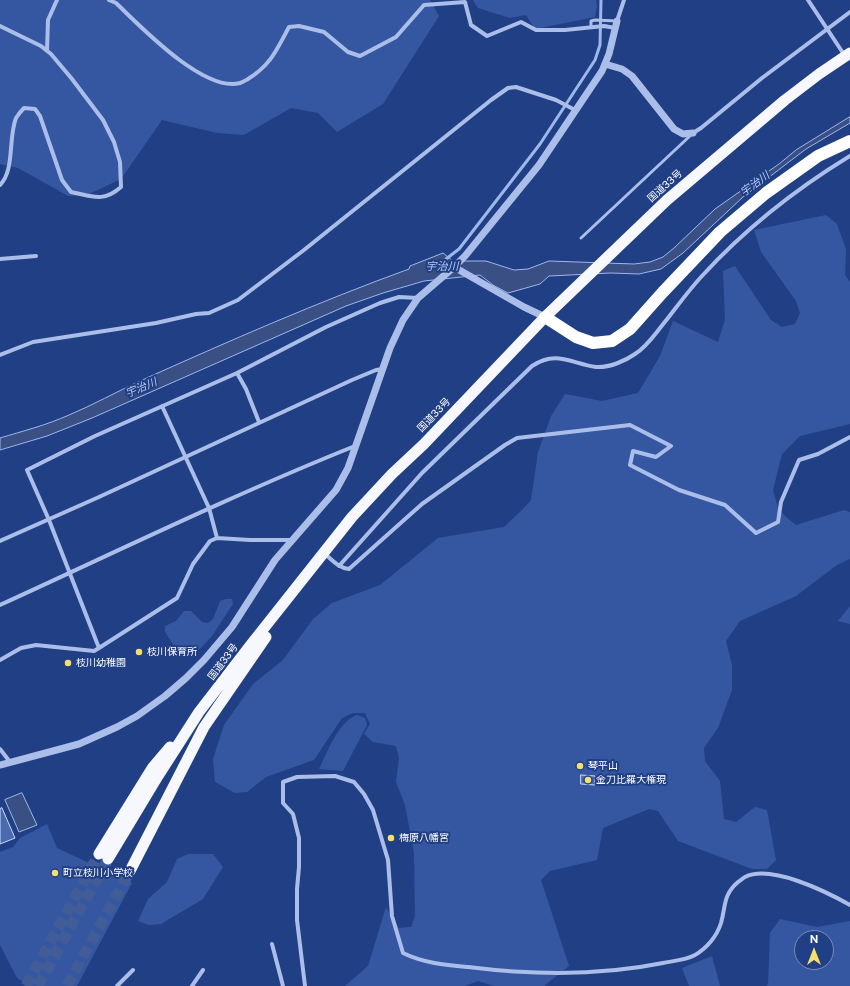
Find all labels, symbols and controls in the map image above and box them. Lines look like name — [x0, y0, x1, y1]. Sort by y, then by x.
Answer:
street label: 国道33号 — [645, 167, 685, 205]
water label: 宇治川 — [738, 169, 772, 199]
water label: 宇治川 — [426, 260, 458, 274]
water label: 宇治川 — [123, 375, 159, 401]
street label: 国道33号 — [415, 396, 453, 434]
street label: 国道33号 — [205, 641, 241, 683]
place label: 枝川保育所 — [147, 646, 197, 658]
marker: 枝川保育所 — [134, 647, 144, 657]
place label: 枝川幼稚園 — [76, 657, 126, 669]
marker: 枝川幼稚園 — [63, 658, 73, 668]
place label: 琴平山 — [588, 760, 618, 772]
marker: 琴平山 — [575, 761, 585, 771]
place label: 金刀比羅大権現 — [596, 774, 666, 786]
marker: 金刀比羅大権現 — [583, 775, 593, 785]
place label: 梅原八幡宮 — [399, 832, 449, 844]
marker: 梅原八幡宮 — [386, 833, 396, 843]
place label: 町立枝川小学校 — [63, 867, 133, 879]
marker: 町立枝川小学校 — [50, 868, 60, 878]
north arrow — [794, 930, 834, 970]
text: N — [810, 933, 818, 945]

